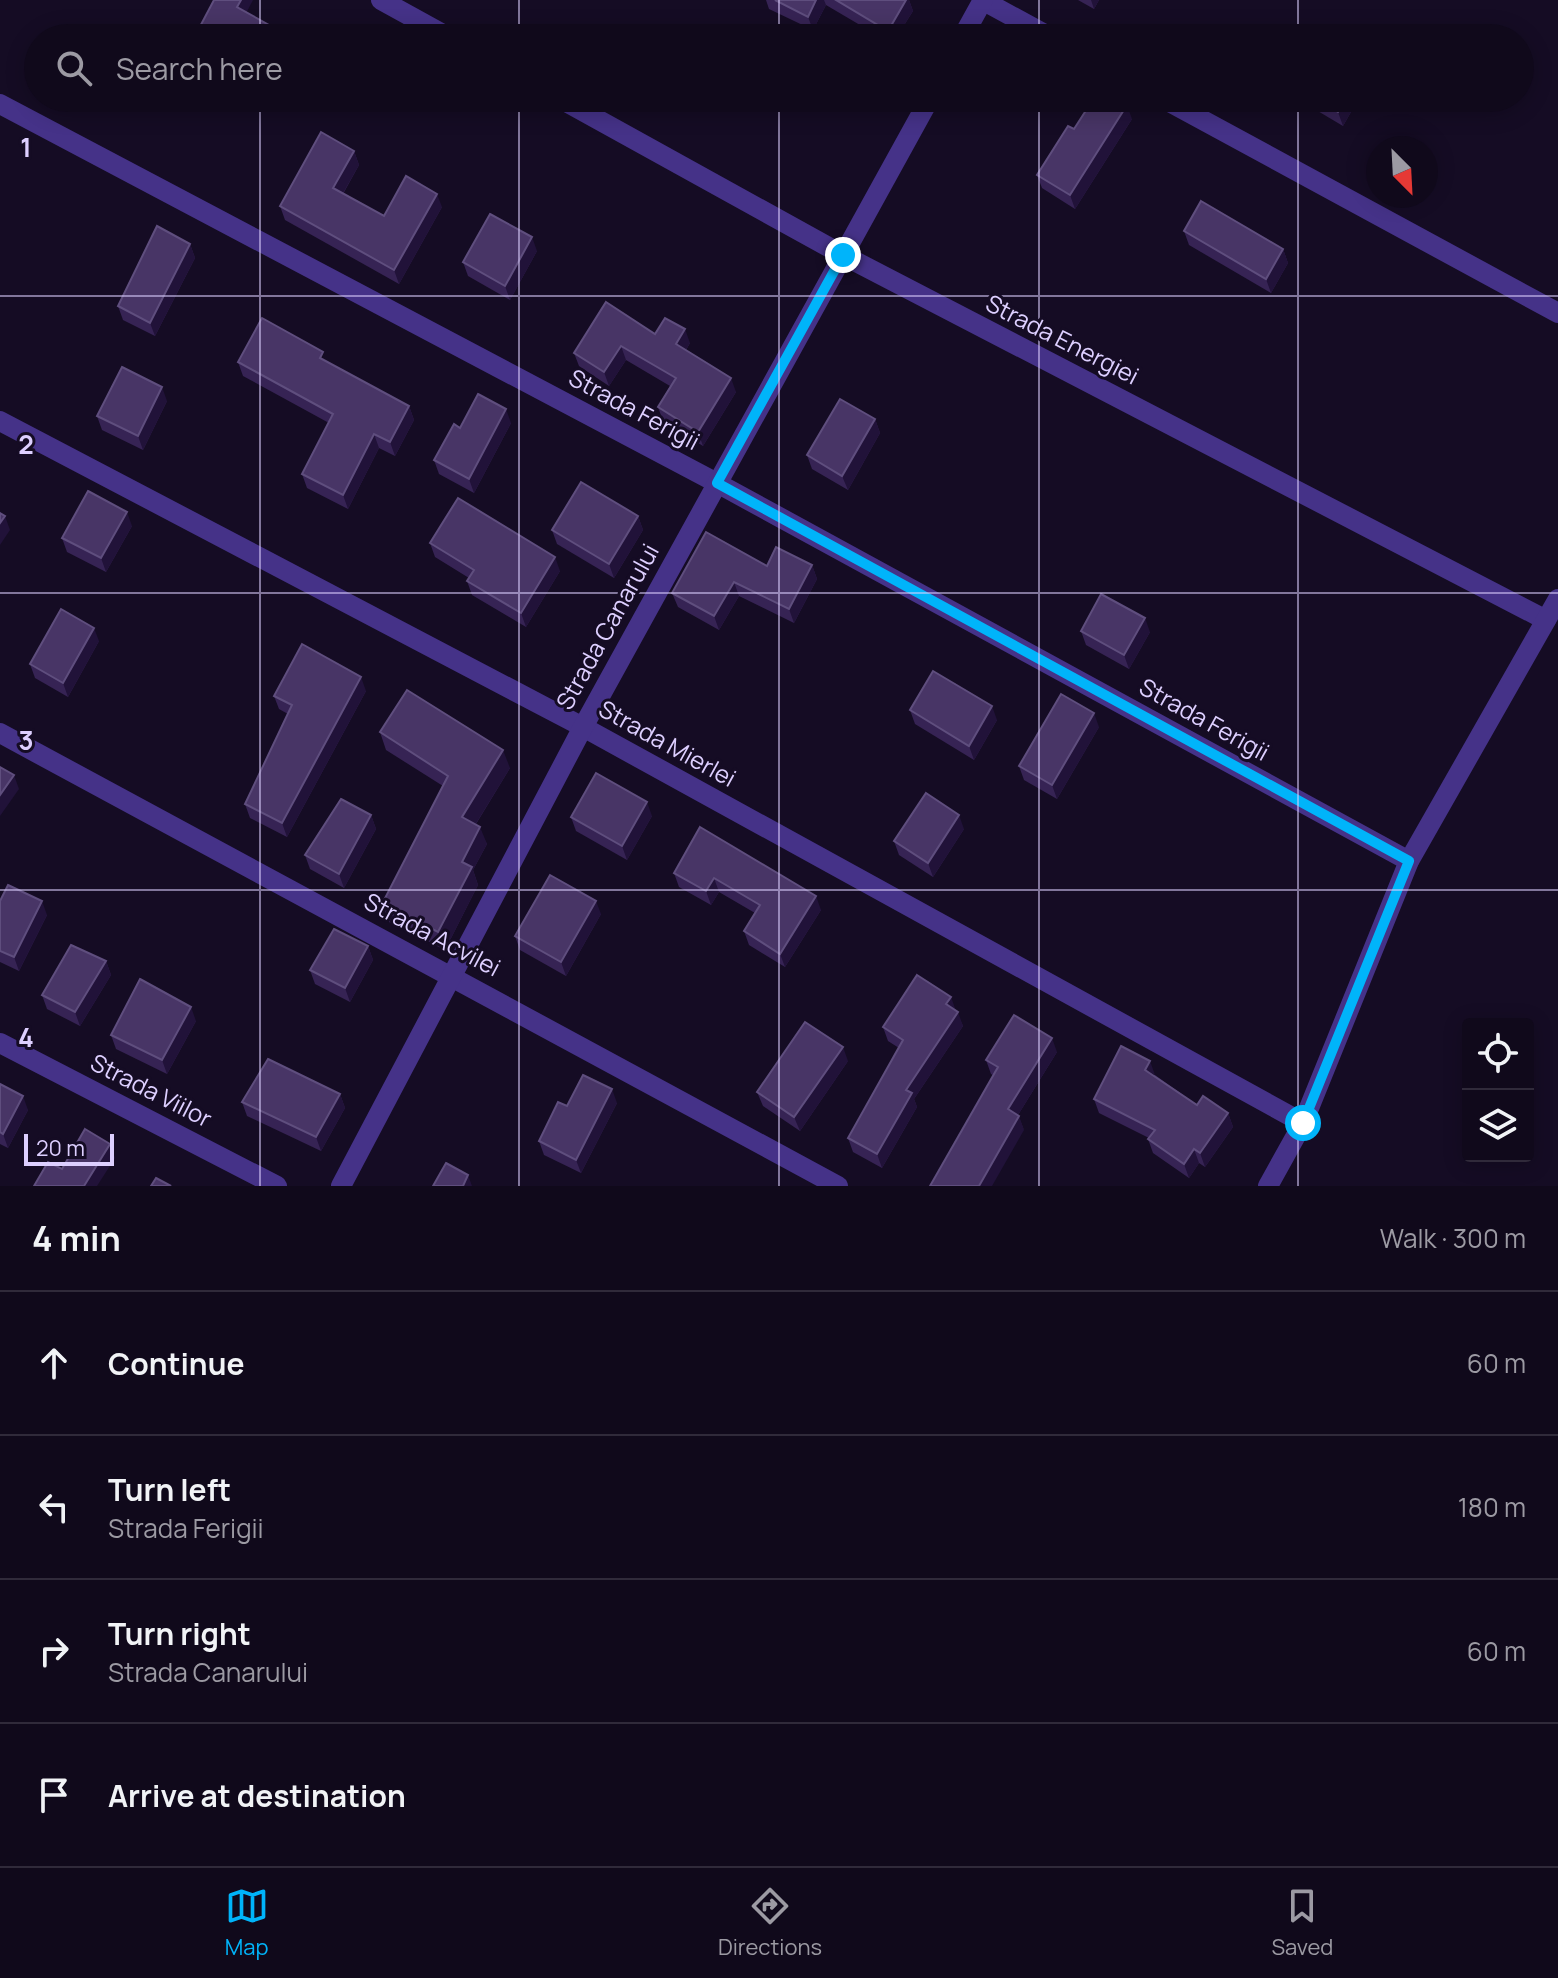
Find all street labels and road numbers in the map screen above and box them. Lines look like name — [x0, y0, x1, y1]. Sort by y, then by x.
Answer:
street label: Strada Energiei — [980, 286, 1145, 391]
street label: Strada Ferigii — [564, 360, 706, 457]
street label: Strada Canarului — [547, 537, 666, 715]
street label: Strada Ferigii — [1134, 669, 1276, 768]
street label: Strada Mierlei — [593, 691, 742, 794]
street label: Strada Acvilei — [359, 884, 507, 983]
street label: Strada Viilor — [85, 1045, 218, 1134]

